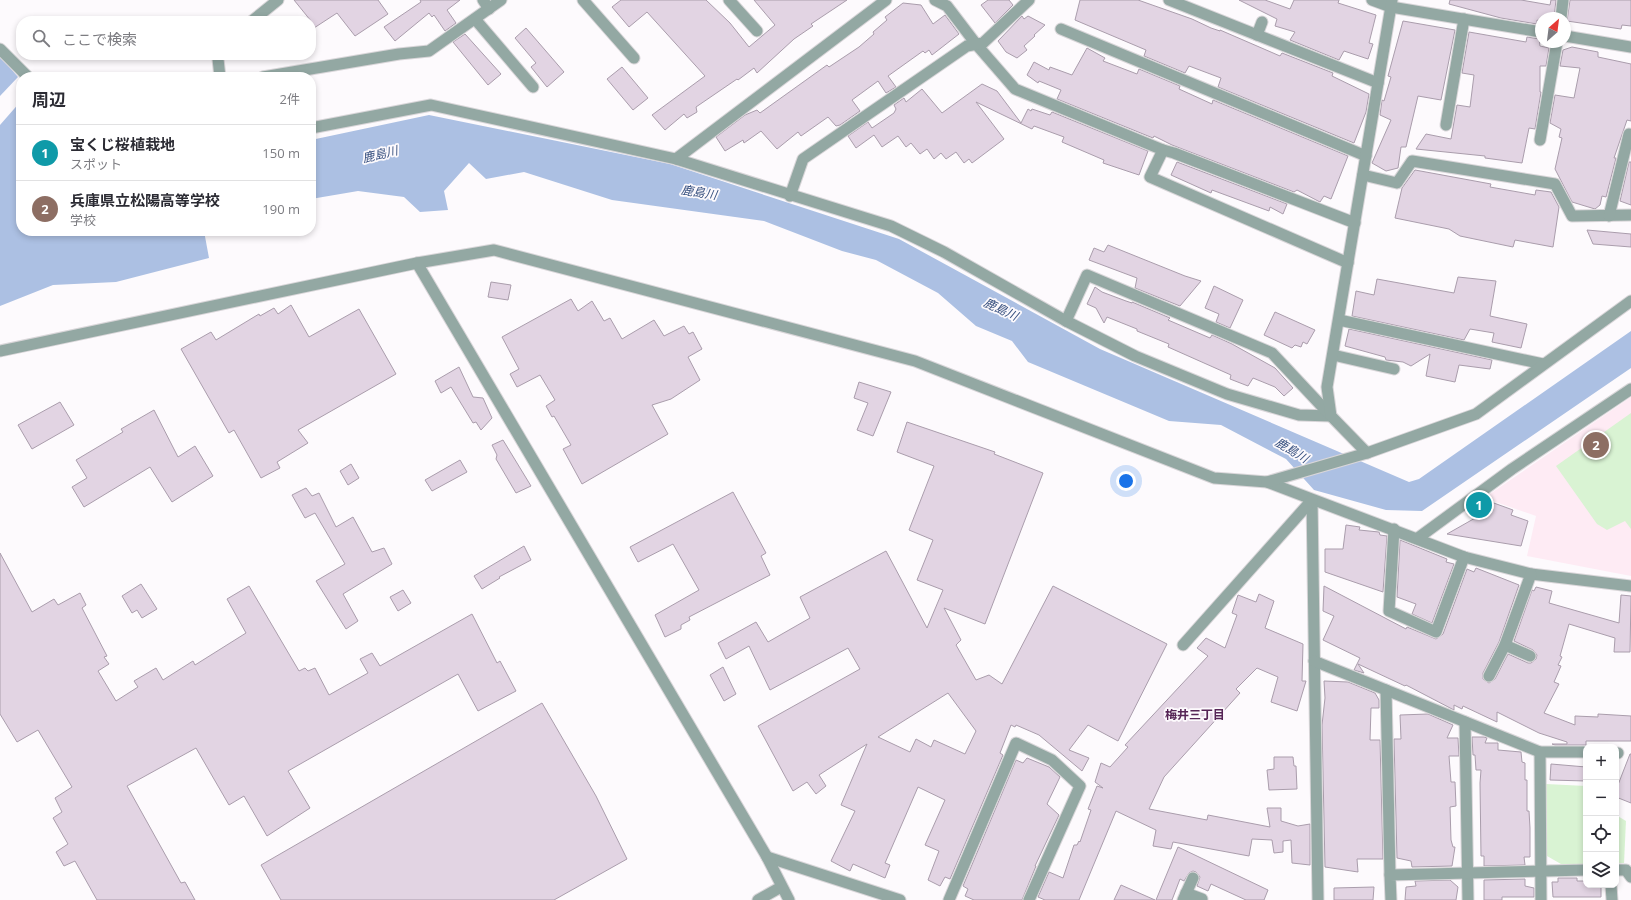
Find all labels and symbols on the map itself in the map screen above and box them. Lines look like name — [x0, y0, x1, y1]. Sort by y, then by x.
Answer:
north arrow — [1535, 12, 1571, 48]
water label: 鹿島川 — [361, 141, 401, 166]
water label: 鹿島川 — [680, 181, 720, 204]
water label: 鹿島川 — [981, 294, 1023, 325]
pin: 2 — [1583, 430, 1609, 460]
water label: 鹿島川 — [1272, 433, 1314, 468]
your location — [1116, 471, 1136, 491]
pin: 1 — [1466, 490, 1492, 520]
district label: 梅井三丁目 — [1165, 706, 1225, 723]

